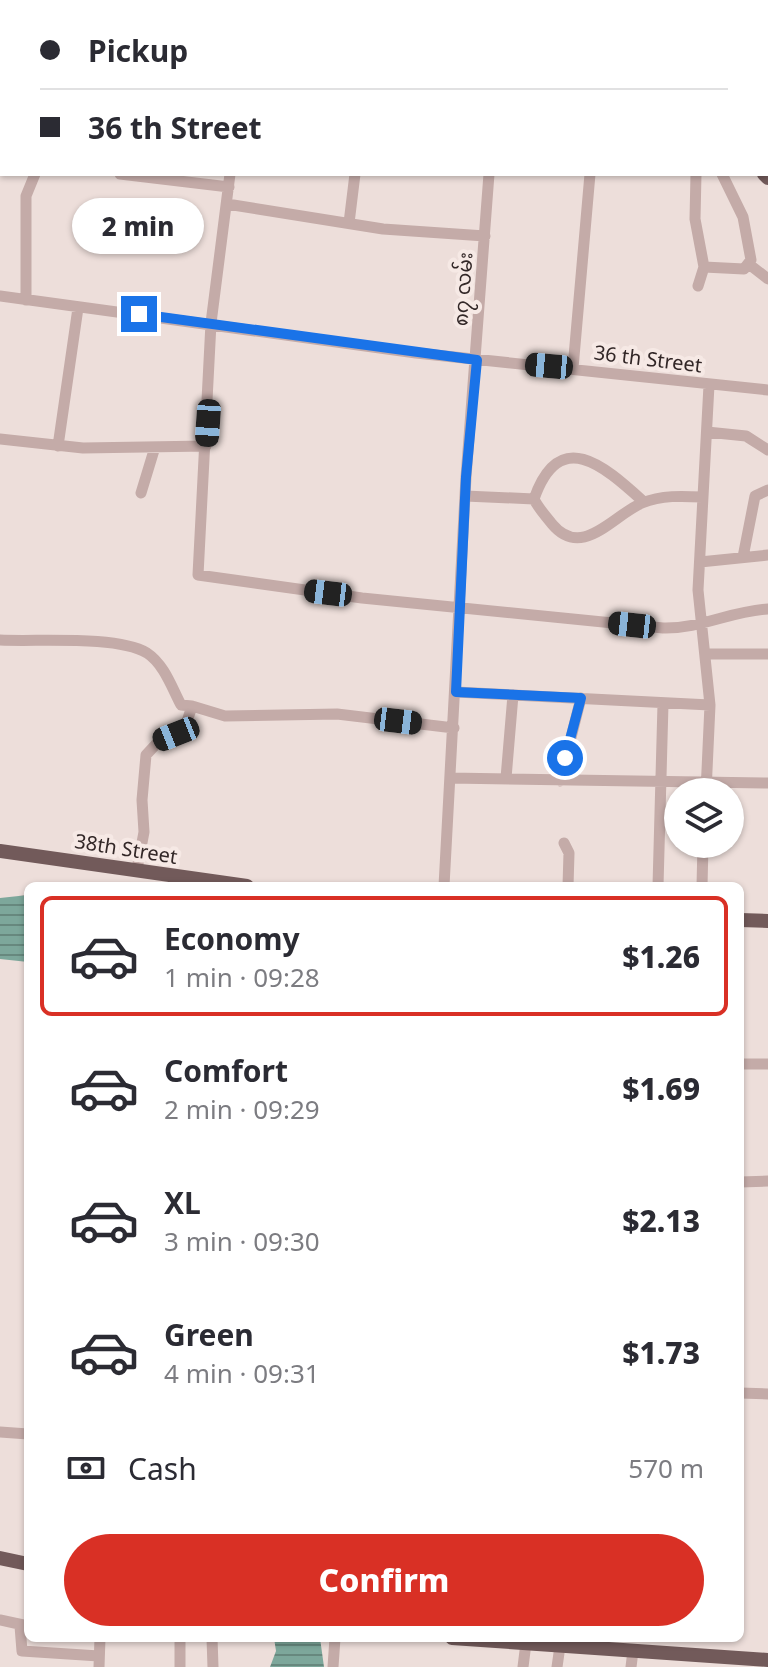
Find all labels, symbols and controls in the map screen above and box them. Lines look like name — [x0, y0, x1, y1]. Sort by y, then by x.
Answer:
text: Pickup — [88, 30, 188, 71]
text: 36 th Street — [88, 107, 262, 148]
callout: 2 min — [73, 198, 205, 254]
text: 2 min — [102, 208, 174, 244]
street label: ၈၇ လမ်း — [446, 251, 482, 327]
route end — [121, 296, 157, 332]
street label: 36 th Street — [592, 338, 704, 379]
car — [524, 352, 574, 380]
car — [194, 398, 222, 448]
car — [303, 578, 353, 608]
car — [607, 611, 657, 639]
car — [373, 706, 423, 736]
car — [149, 714, 203, 754]
route start — [547, 740, 583, 776]
map controls — [664, 778, 744, 858]
button: layers — [664, 778, 744, 858]
street label: 38th Street — [73, 827, 179, 870]
text: Economy — [164, 918, 300, 959]
icon: car — [68, 920, 140, 992]
text: $1.26 — [622, 936, 700, 977]
text: 1 min · 09:28 — [164, 959, 320, 995]
text: Comfort — [164, 1050, 288, 1091]
icon: car — [68, 1052, 140, 1124]
text: $1.69 — [622, 1068, 700, 1109]
text: 2 min · 09:29 — [164, 1091, 320, 1127]
text: XL — [164, 1182, 201, 1223]
icon: car — [68, 1184, 140, 1256]
text: $2.13 — [622, 1200, 700, 1241]
text: 3 min · 09:30 — [164, 1223, 320, 1259]
text: Green — [164, 1314, 254, 1355]
icon: car — [68, 1316, 140, 1388]
text: $1.73 — [622, 1332, 700, 1373]
text: 4 min · 09:31 — [164, 1355, 320, 1391]
icon: cash — [64, 1446, 108, 1490]
text: Cash — [128, 1448, 197, 1489]
text: 570 m — [628, 1450, 704, 1486]
button: Confirm — [64, 1534, 704, 1626]

